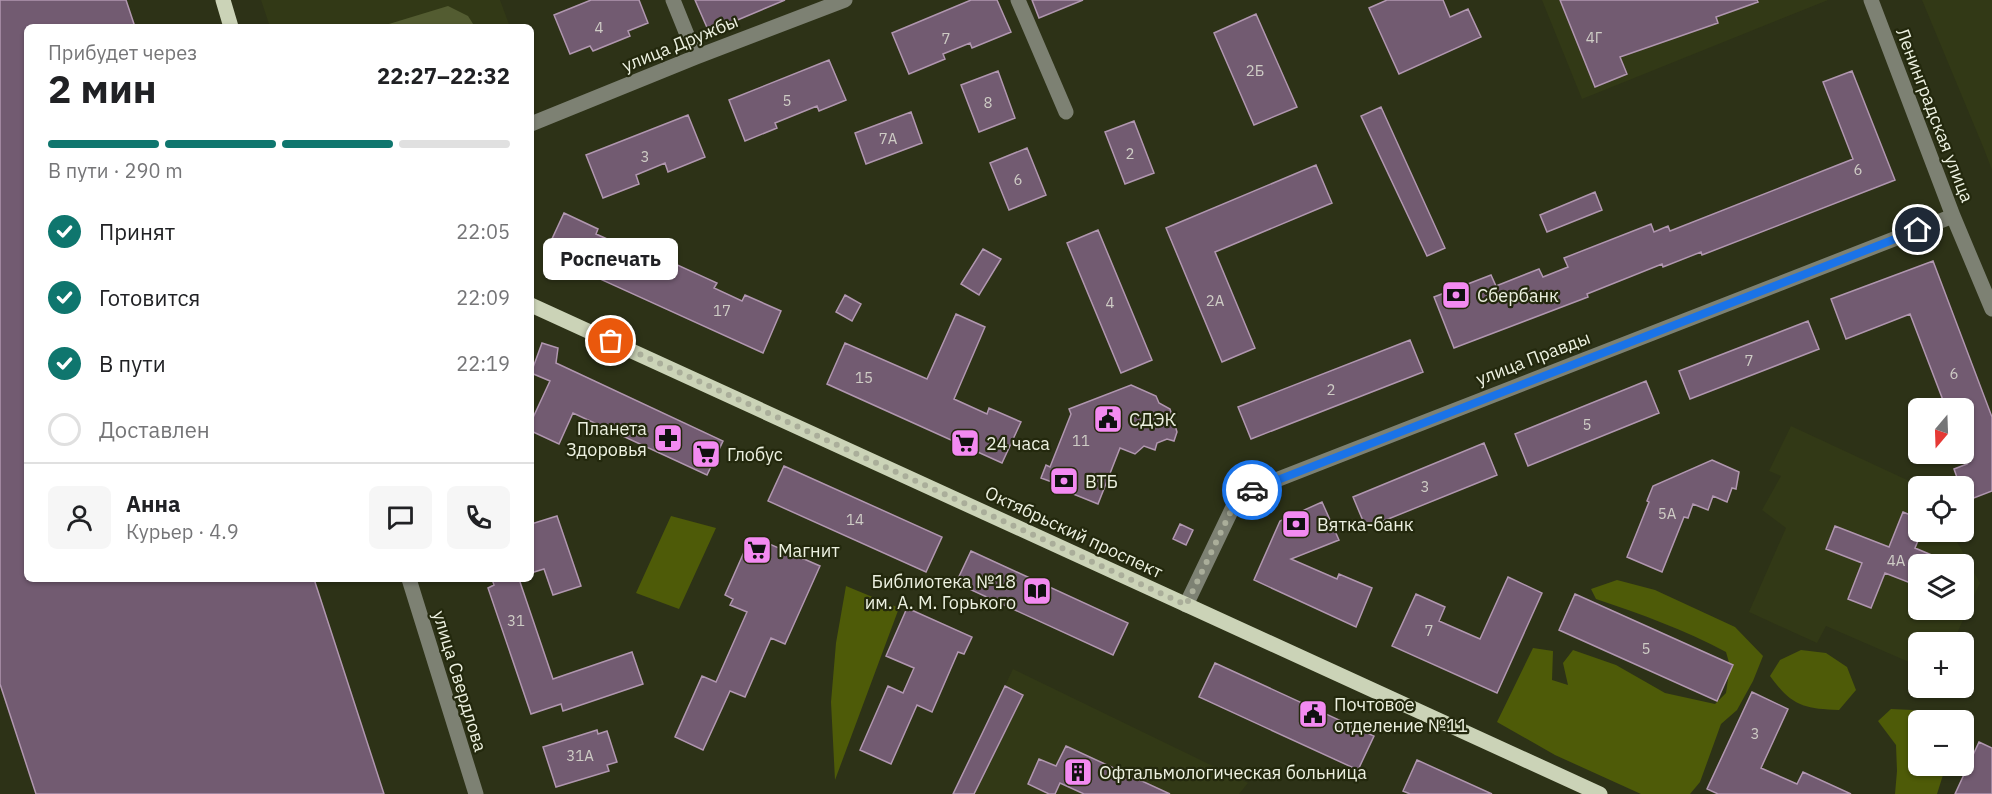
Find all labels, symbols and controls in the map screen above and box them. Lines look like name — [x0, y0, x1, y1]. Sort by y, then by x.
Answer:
street label: улица Дружбы — [618, 9, 742, 77]
house number: 4 — [594, 18, 604, 37]
street label: Ленинградская улица — [1891, 24, 1979, 206]
house number: 4Г — [1586, 28, 1603, 47]
house number: 7 — [941, 29, 951, 48]
text: Прибудет через — [48, 39, 197, 66]
text: 22:27–22:32 — [377, 61, 510, 90]
house number: 2Б — [1246, 61, 1264, 80]
text: 2 мин — [48, 63, 157, 114]
house number: 5 — [782, 91, 792, 110]
house number: 8 — [983, 93, 993, 112]
house number: 7А — [879, 129, 898, 148]
house number: 2 — [1125, 144, 1135, 163]
house number: 3 — [640, 147, 650, 166]
text: В пути · 290 m — [48, 157, 183, 184]
house number: 6 — [1853, 160, 1863, 179]
house number: 6 — [1013, 170, 1023, 189]
pin — [1892, 204, 1943, 255]
icon: home — [1901, 213, 1934, 246]
icon: check — [48, 215, 81, 248]
text: Принят — [99, 217, 175, 246]
text: 22:05 — [456, 218, 510, 245]
callout: Роспечать — [544, 239, 678, 281]
text: Роспечать — [560, 245, 661, 272]
bank icon: Сбербанк — [1440, 279, 1472, 311]
icon: check — [48, 281, 81, 314]
text: Готовится — [99, 283, 200, 312]
text: 22:09 — [456, 284, 510, 311]
place label: Сбербанк — [1477, 284, 1559, 307]
house number: 2А — [1206, 291, 1225, 310]
house number: 4 — [1105, 293, 1115, 312]
house number: 17 — [713, 301, 731, 320]
pin — [585, 315, 636, 366]
icon: bag — [594, 324, 627, 357]
street label: улица Правды — [1473, 326, 1593, 390]
icon: check — [48, 347, 81, 380]
text: В пути — [99, 349, 166, 378]
text: 22:19 — [456, 350, 510, 377]
house number: 7 — [1744, 351, 1754, 370]
house number: 6 — [1949, 364, 1959, 383]
house number: 15 — [855, 368, 873, 387]
house number: 2 — [1326, 380, 1336, 399]
north arrow — [1908, 398, 1974, 464]
map controls — [1908, 398, 1974, 776]
public building icon: СДЭК — [1092, 403, 1124, 435]
place label: СДЭК — [1129, 408, 1177, 431]
text: Доставлен — [99, 415, 210, 444]
house number: 5 — [1582, 415, 1592, 434]
place label: Планета Здоровья — [566, 417, 647, 461]
pharmacy icon: Планета Здоровья — [652, 422, 684, 454]
supermarket icon: 24 часа — [949, 427, 981, 459]
house number: 11 — [1072, 431, 1090, 450]
place label: 24 часа — [986, 432, 1050, 455]
supermarket icon: Глобус — [690, 438, 722, 470]
place label: Глобус — [727, 443, 783, 466]
courier — [1222, 460, 1282, 520]
bank icon: ВТБ — [1048, 465, 1080, 497]
place label: ВТБ — [1085, 470, 1118, 493]
icon: car — [1236, 474, 1269, 507]
button: locate — [1908, 476, 1974, 542]
house number: 3 — [1420, 477, 1430, 496]
street label: Октябрьский проспект — [981, 481, 1167, 584]
button: person — [48, 486, 111, 549]
button: chat — [369, 486, 432, 549]
button: phone — [447, 486, 510, 549]
text: Анна — [126, 489, 181, 518]
house number: 5А — [1658, 504, 1677, 523]
bank icon: Вятка-банк — [1280, 508, 1312, 540]
house number: 14 — [846, 510, 864, 529]
place label: Вятка-банк — [1317, 513, 1414, 536]
text: Курьер · 4.9 — [126, 518, 239, 545]
supermarket icon: Магнит — [741, 534, 773, 566]
place label: Магнит — [778, 539, 840, 562]
house number: 4А — [1887, 551, 1906, 570]
button: layers — [1908, 554, 1974, 620]
place label: Библиотека №18 им. А. М. Горького — [865, 570, 1016, 614]
library icon: Библиотека №18 им. А. М. Горького — [1021, 575, 1053, 607]
street label: улица Свердлова — [428, 608, 492, 755]
house number: 31 — [507, 611, 525, 630]
house number: 7 — [1424, 621, 1434, 640]
button: + — [1908, 632, 1974, 698]
house number: 5 — [1641, 639, 1651, 658]
place label: Почтовое отделение №11 — [1334, 693, 1468, 737]
public building icon: Почтовое отделение №11 — [1297, 698, 1329, 730]
button: − — [1908, 710, 1974, 776]
house number: 3 — [1750, 724, 1760, 743]
house number: 31А — [566, 746, 594, 765]
building icon: Офтальмологическая больница — [1062, 756, 1094, 788]
place label: Офтальмологическая больница — [1099, 761, 1367, 784]

